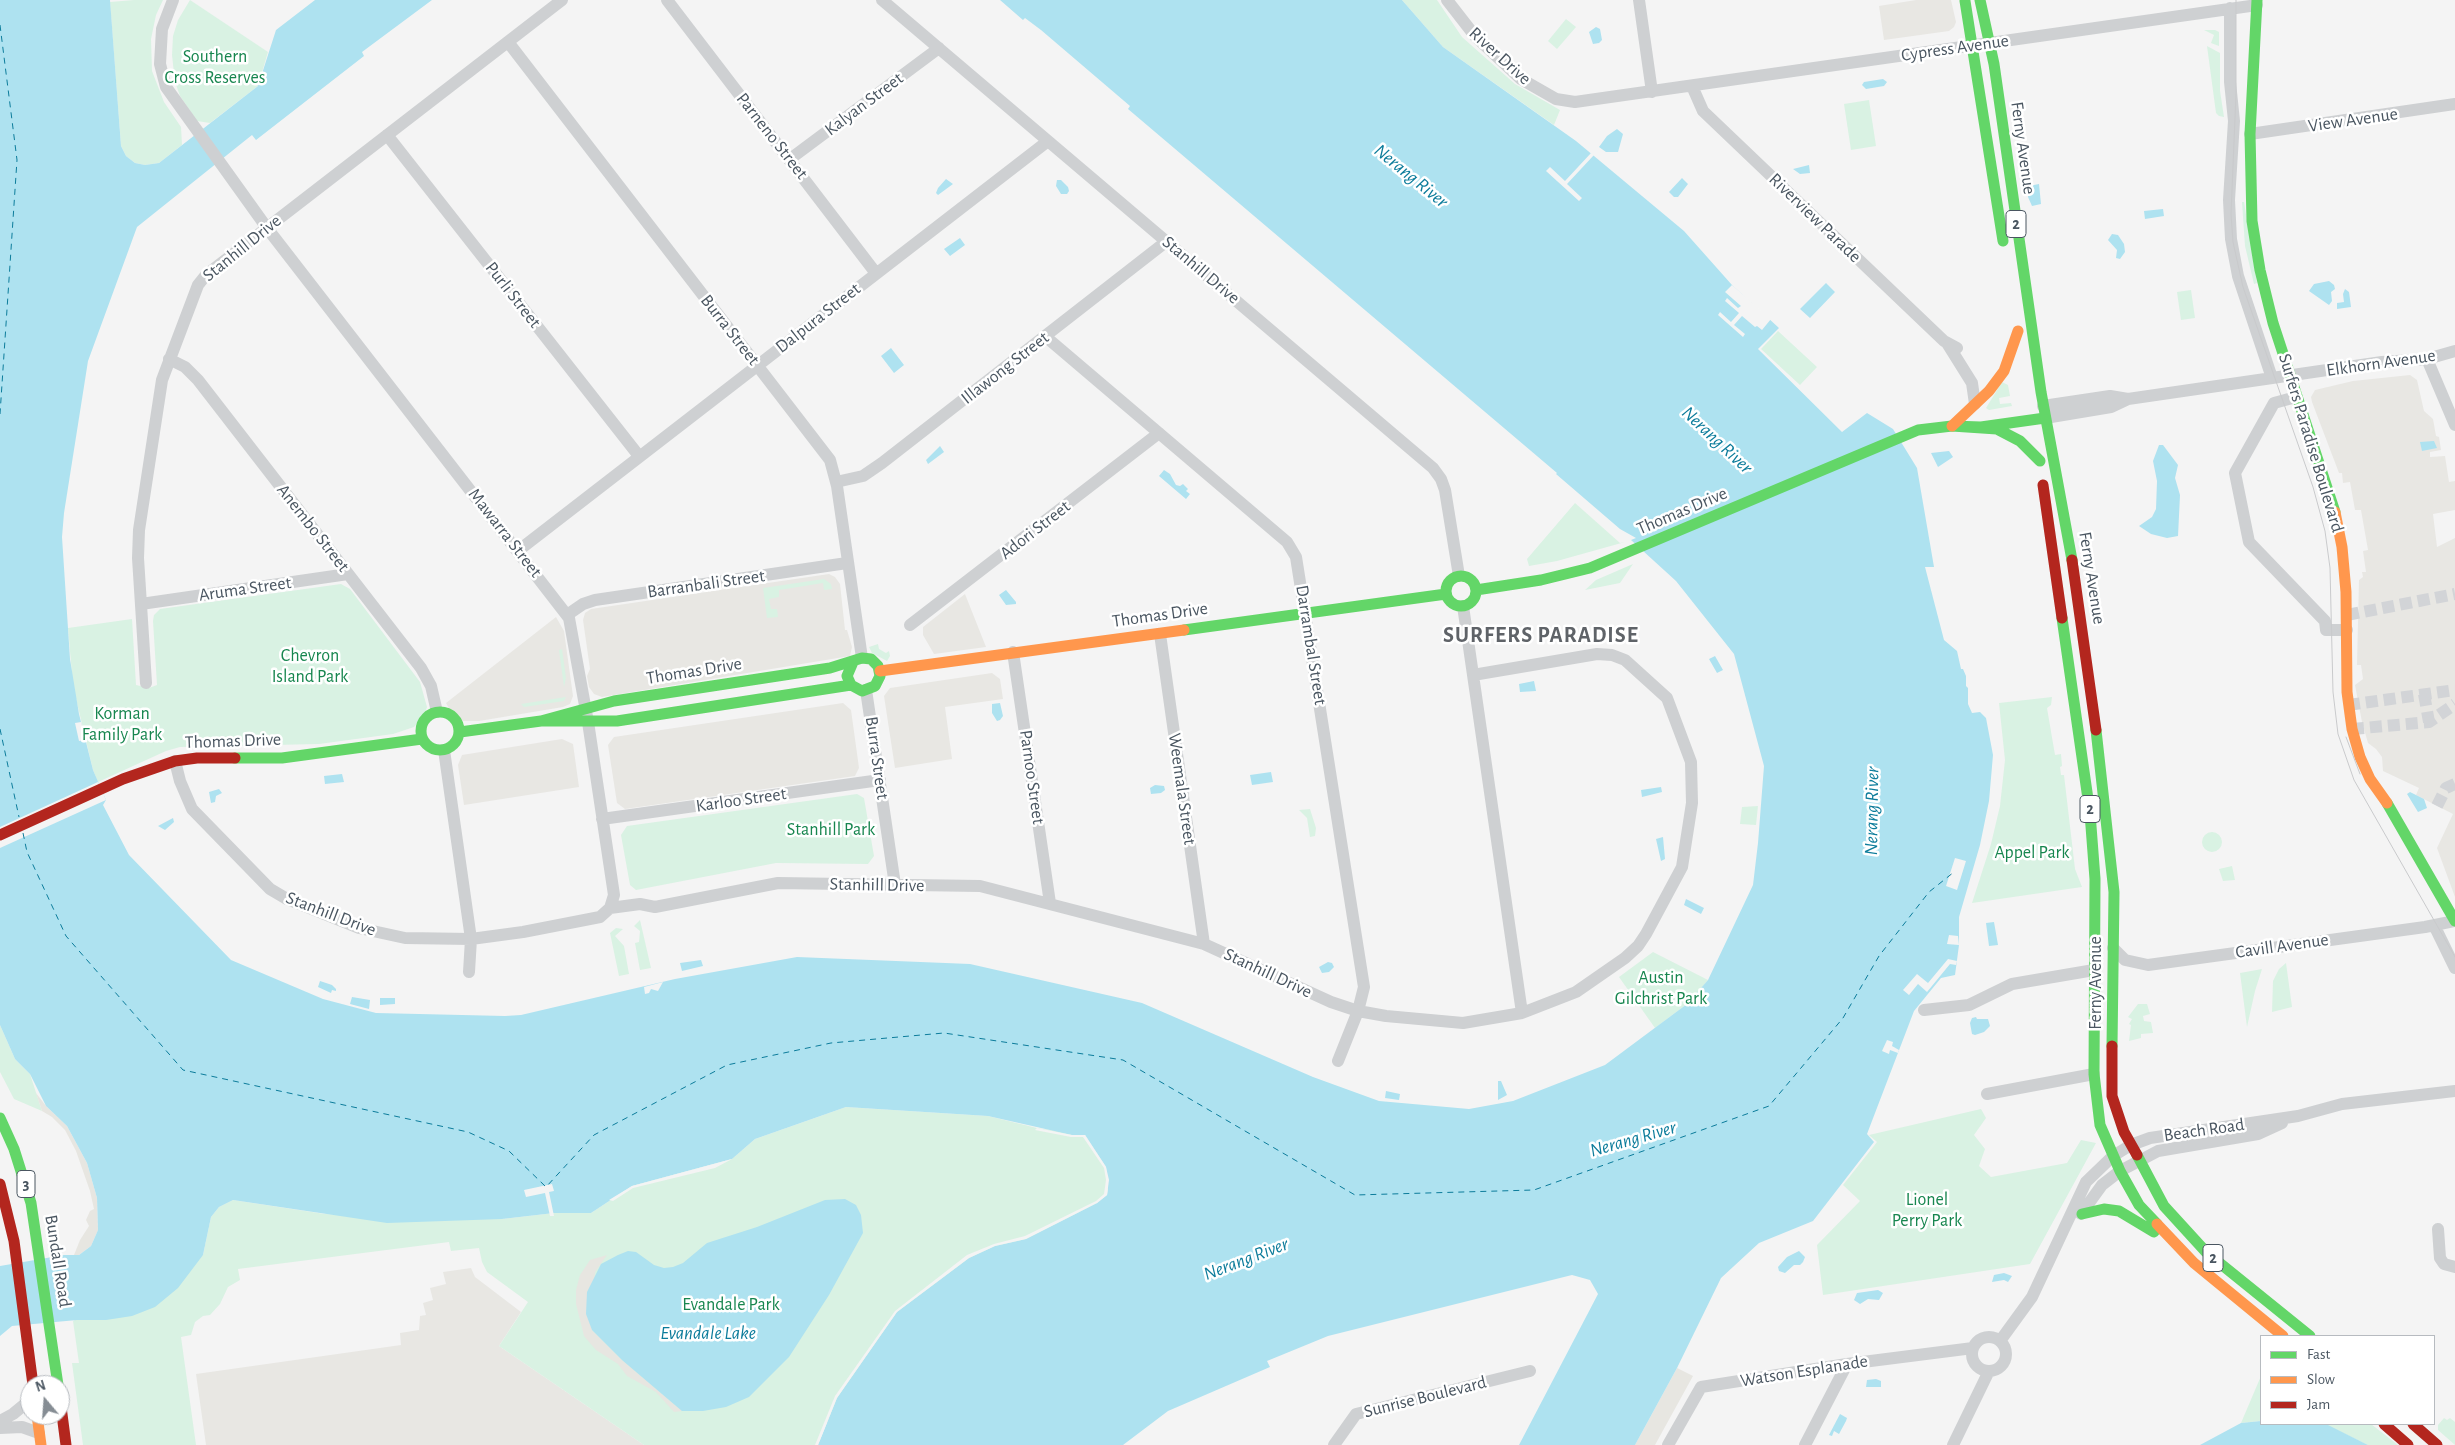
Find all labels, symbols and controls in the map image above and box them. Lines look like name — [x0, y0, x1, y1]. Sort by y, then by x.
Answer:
street label: River Drive — [1464, 22, 1536, 90]
street label: Cypress Avenue — [1900, 30, 2010, 66]
park label: Southern Cross Reserves — [165, 46, 265, 88]
street label: Kalyan Street — [821, 68, 907, 140]
street label: Parneno Street — [732, 88, 812, 184]
street label: Ferny Avenue — [2006, 100, 2040, 196]
street label: View Avenue — [2307, 103, 2399, 137]
water label: Nerang River — [1369, 139, 1453, 213]
street label: Riverview Parade — [1764, 169, 1866, 267]
street label: Stanhill Drive — [198, 210, 286, 286]
road number: 2 — [2006, 210, 2026, 238]
street label: Stanhill Drive — [1158, 231, 1244, 309]
street label: Purli Street — [480, 258, 546, 332]
street label: Dalpura Street — [771, 278, 865, 358]
street label: Burra Street — [696, 290, 764, 370]
street label: Illawong Street — [957, 327, 1053, 409]
street label: Elkhorn Avenue — [2325, 345, 2437, 381]
street label: Surfers Paradise Boulevard — [2274, 351, 2348, 535]
water label: Nerang River — [1677, 401, 1757, 479]
street label: Anembo Street — [272, 480, 354, 576]
street label: Thomas Drive — [1633, 482, 1731, 540]
street label: Mawarra Street — [463, 484, 547, 582]
street label: Adori Street — [995, 496, 1075, 564]
street label: Ferny Avenue — [2074, 530, 2110, 626]
street label: Barranbali Street — [646, 565, 766, 603]
street label: Aruma Street — [197, 572, 293, 606]
street label: Darrambal Street — [1291, 584, 1331, 706]
street label: Thomas Drive — [1111, 598, 1209, 632]
district label: SURFERS PARADISE — [1441, 622, 1641, 648]
park label: Chevron Island Park — [272, 645, 348, 688]
street label: Thomas Drive — [645, 653, 743, 689]
park label: Korman Family Park — [82, 703, 162, 746]
street label: Burra Street — [860, 715, 894, 801]
street label: Parnoo Street — [1015, 728, 1049, 826]
street label: Thomas Drive — [184, 729, 282, 753]
street label: Weemala Street — [1163, 732, 1201, 846]
water label: Nerang River — [1860, 766, 1884, 856]
street label: Karloo Street — [694, 783, 788, 817]
road number: 2 — [2080, 796, 2100, 822]
park label: Stanhill Park — [787, 819, 875, 841]
park label: Appel Park — [1994, 842, 2070, 864]
street label: Stanhill Drive — [829, 873, 925, 897]
street label: Stanhill Drive — [283, 887, 379, 941]
street label: Cavill Avenue — [2234, 929, 2330, 963]
street label: Ferny Avenue — [2085, 936, 2107, 1030]
street label: Stanhill Drive — [1221, 943, 1315, 1003]
park label: Austin Gilchrist Park — [1615, 967, 1707, 1010]
street label: Beach Road — [2162, 1114, 2246, 1146]
water label: Nerang River — [1587, 1116, 1679, 1162]
road number: 3 — [17, 1170, 35, 1198]
park label: Lionel Perry Park — [1892, 1189, 1962, 1232]
street label: Bundall Road — [40, 1213, 76, 1309]
water label: Nerang River — [1200, 1232, 1292, 1286]
road number: 2 — [2203, 1244, 2223, 1272]
park label: Evandale Park — [682, 1294, 780, 1316]
water label: Evandale Lake — [660, 1322, 756, 1344]
legend — [2260, 1335, 2435, 1425]
text: Fast — [2307, 1347, 2330, 1362]
street label: Watson Esplanade — [1739, 1350, 1869, 1392]
street label: Sunrise Boulevard — [1361, 1371, 1489, 1423]
text: Slow — [2307, 1372, 2335, 1387]
north arrow — [20, 1375, 70, 1425]
text: N — [34, 1379, 47, 1395]
text: Jam — [2307, 1397, 2330, 1412]

